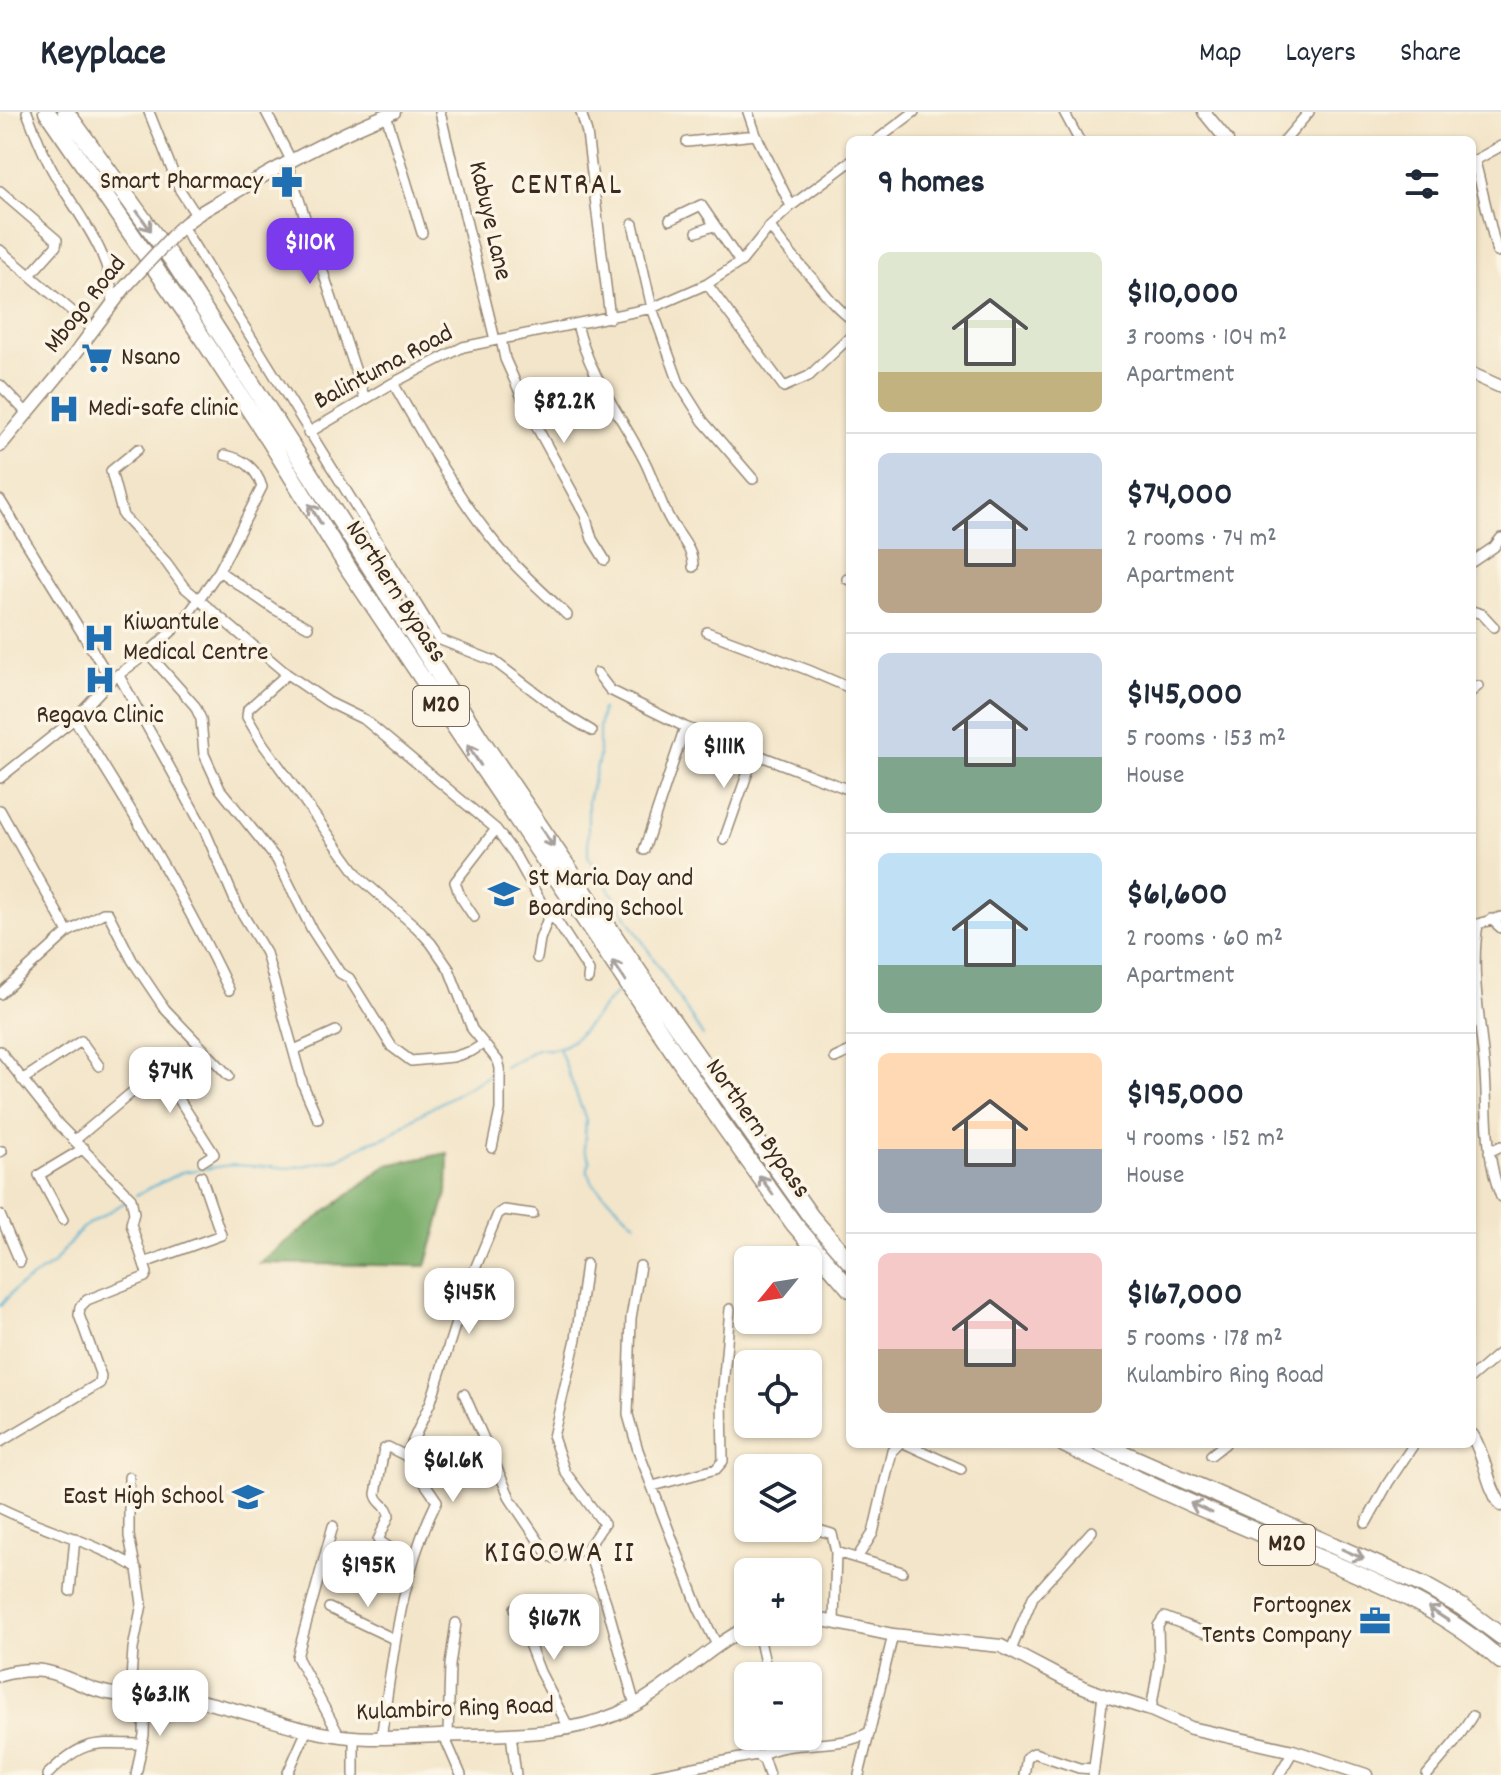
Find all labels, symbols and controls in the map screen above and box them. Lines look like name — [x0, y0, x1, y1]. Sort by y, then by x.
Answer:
text: Keyplace — [40, 28, 166, 83]
text: Map — [1199, 35, 1242, 75]
text: Layers — [1286, 35, 1356, 75]
text: Share — [1400, 35, 1461, 75]
street label: Kabuye Lane — [457, 158, 521, 284]
text: 9 homes — [878, 160, 985, 209]
icon: filters — [1400, 162, 1444, 206]
place label: Smart Pharmacy — [100, 164, 263, 201]
pharmacy icon: Smart Pharmacy — [270, 165, 304, 199]
district label: CENTRAL — [511, 166, 623, 209]
one-way arrow — [136, 210, 152, 232]
pin: $110K — [254, 218, 366, 286]
text: $110K — [285, 225, 335, 262]
street label: Mbogo Road — [36, 248, 136, 362]
text: $110,000 — [1126, 271, 1239, 320]
icon: home — [942, 284, 1038, 380]
street label: Balintuma Road — [308, 316, 460, 420]
text: 3 rooms · 104 m² — [1126, 320, 1287, 357]
place label: Nsano — [121, 340, 181, 377]
supermarket icon: Nsano — [80, 341, 114, 375]
text: Apartment — [1126, 357, 1235, 394]
pin: $82.2K — [499, 377, 629, 445]
text: $82.2K — [533, 384, 595, 421]
place label: Medi-safe clinic — [88, 391, 239, 428]
hospital icon: Medi-safe clinic — [47, 392, 81, 426]
text: $74,000 — [1126, 472, 1232, 521]
icon: home — [942, 485, 1038, 581]
one-way arrow — [307, 503, 323, 526]
street label: Northern Bypass — [335, 513, 455, 671]
text: 2 rooms · 74 m² — [1126, 521, 1277, 558]
text: Apartment — [1126, 558, 1235, 595]
place label: Kiwantule Medical Centre — [123, 605, 268, 672]
hospital icon: Kiwantule Medical Centre — [82, 621, 116, 655]
hospital icon: Regava Clinic — [83, 663, 117, 697]
text: $145,000 — [1126, 672, 1243, 721]
icon: home — [942, 685, 1038, 781]
road number: M20 — [413, 686, 469, 726]
place label: Regava Clinic — [36, 698, 164, 735]
text: 5 rooms · 153 m² — [1126, 721, 1286, 758]
pin: $111K — [668, 722, 780, 790]
text: $111K — [703, 729, 745, 766]
one-way arrow — [466, 744, 482, 766]
text: House — [1126, 758, 1184, 795]
one-way arrow — [539, 825, 555, 848]
place label: St Maria Day and Boarding School — [528, 861, 694, 928]
text: $61,600 — [1126, 872, 1228, 921]
school or university icon: St Maria Day and Boarding School — [487, 877, 521, 911]
icon: home — [942, 885, 1038, 981]
text: 2 rooms · 60 m² — [1126, 921, 1283, 958]
text: Apartment — [1126, 958, 1235, 995]
one-way arrow — [611, 960, 627, 982]
pin: $74K — [123, 1047, 217, 1115]
street label: Northern Bypass — [695, 1051, 819, 1207]
text: $74K — [147, 1054, 193, 1091]
text: $195,000 — [1126, 1072, 1244, 1121]
icon: home — [942, 1085, 1038, 1181]
text: 4 rooms · 152 m² — [1126, 1121, 1285, 1158]
text: House — [1126, 1158, 1184, 1195]
one-way arrow — [758, 1175, 775, 1196]
north arrow — [734, 1246, 822, 1334]
map controls — [734, 1246, 822, 1750]
pin: $145K — [413, 1268, 525, 1336]
text: $167,000 — [1126, 1272, 1242, 1321]
text: $145K — [442, 1275, 496, 1312]
icon: home — [942, 1285, 1038, 1381]
text: 5 rooms · 178 m² — [1126, 1321, 1283, 1358]
button: locate — [734, 1350, 822, 1438]
text: Kulambiro Ring Road — [1126, 1358, 1324, 1395]
pin: $61.6K — [388, 1436, 518, 1504]
text: $61.6K — [423, 1443, 483, 1480]
button: layers — [734, 1454, 822, 1542]
place label: East High School — [63, 1479, 224, 1516]
school or university icon: East High School — [231, 1480, 265, 1514]
one-way arrow — [1189, 1500, 1214, 1515]
road number: M20 — [1259, 1525, 1315, 1565]
district label: KIGOOWA II — [484, 1534, 636, 1577]
pin: $195K — [312, 1541, 424, 1609]
one-way arrow — [1341, 1547, 1365, 1562]
text: $195K — [341, 1548, 395, 1585]
button: + — [734, 1558, 822, 1646]
place label: Fortognex Tents Company — [1202, 1588, 1351, 1655]
pin: $167K — [498, 1594, 610, 1662]
text: $167K — [527, 1601, 581, 1638]
office icon: Fortognex Tents Company — [1358, 1604, 1392, 1638]
one-way arrow — [1428, 1606, 1450, 1622]
button: − — [734, 1662, 822, 1750]
pin: $63.1K — [95, 1670, 225, 1738]
text: $63.1K — [130, 1677, 190, 1714]
street label: Kulambiro Ring Road — [355, 1688, 555, 1732]

